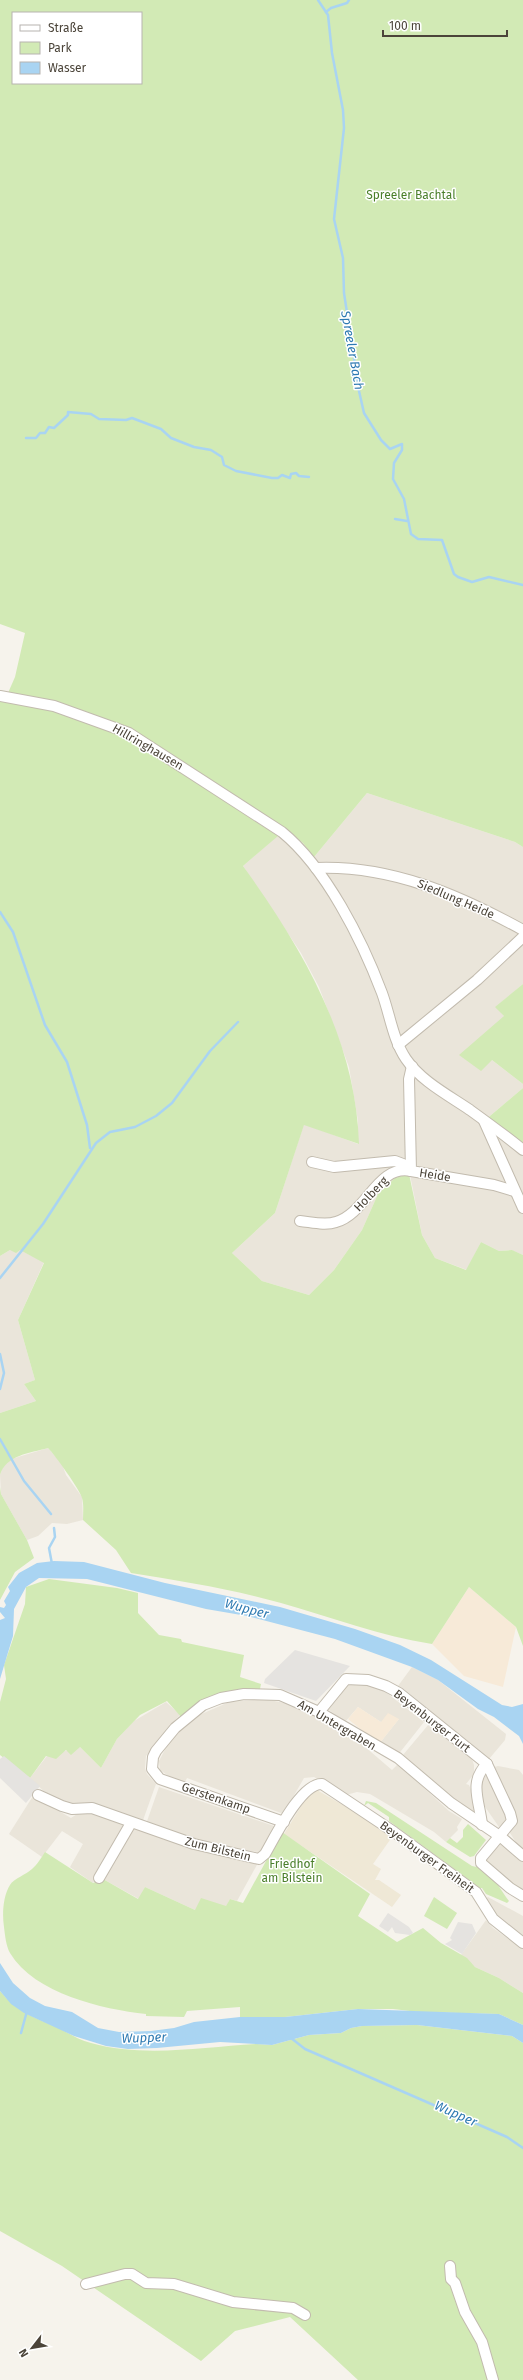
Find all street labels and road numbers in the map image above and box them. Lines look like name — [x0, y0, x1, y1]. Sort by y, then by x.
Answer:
street label: Hillringhausen — [110, 721, 186, 773]
street label: Siedlung Heide — [415, 876, 497, 922]
street label: Heide — [418, 1166, 452, 1184]
street label: Holberg — [351, 1173, 392, 1214]
street label: Beyenburger Furt — [391, 1687, 474, 1756]
street label: Am Untergraben — [295, 1697, 379, 1753]
street label: Gerstenkamp — [180, 1780, 252, 1816]
street label: Beyenburger Freiheit — [377, 1818, 477, 1896]
street label: Zum Bilstein — [184, 1834, 252, 1864]

